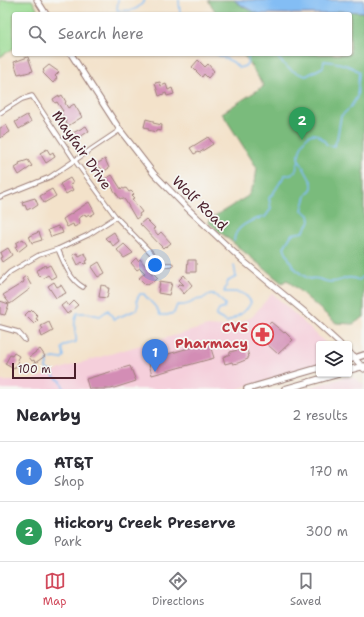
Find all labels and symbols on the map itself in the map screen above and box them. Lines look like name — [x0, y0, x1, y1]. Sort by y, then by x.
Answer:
street label: Mayfair Drive — [48, 107, 116, 193]
pin: 2 — [289, 107, 315, 140]
street label: Wolf Road — [168, 172, 232, 234]
your location — [145, 255, 165, 275]
place label: CVS Pharmacy — [175, 318, 248, 352]
pharmacy icon: CVS Pharmacy — [250, 322, 276, 348]
pin: 1 — [142, 339, 168, 372]
scale bar — [12, 361, 76, 380]

